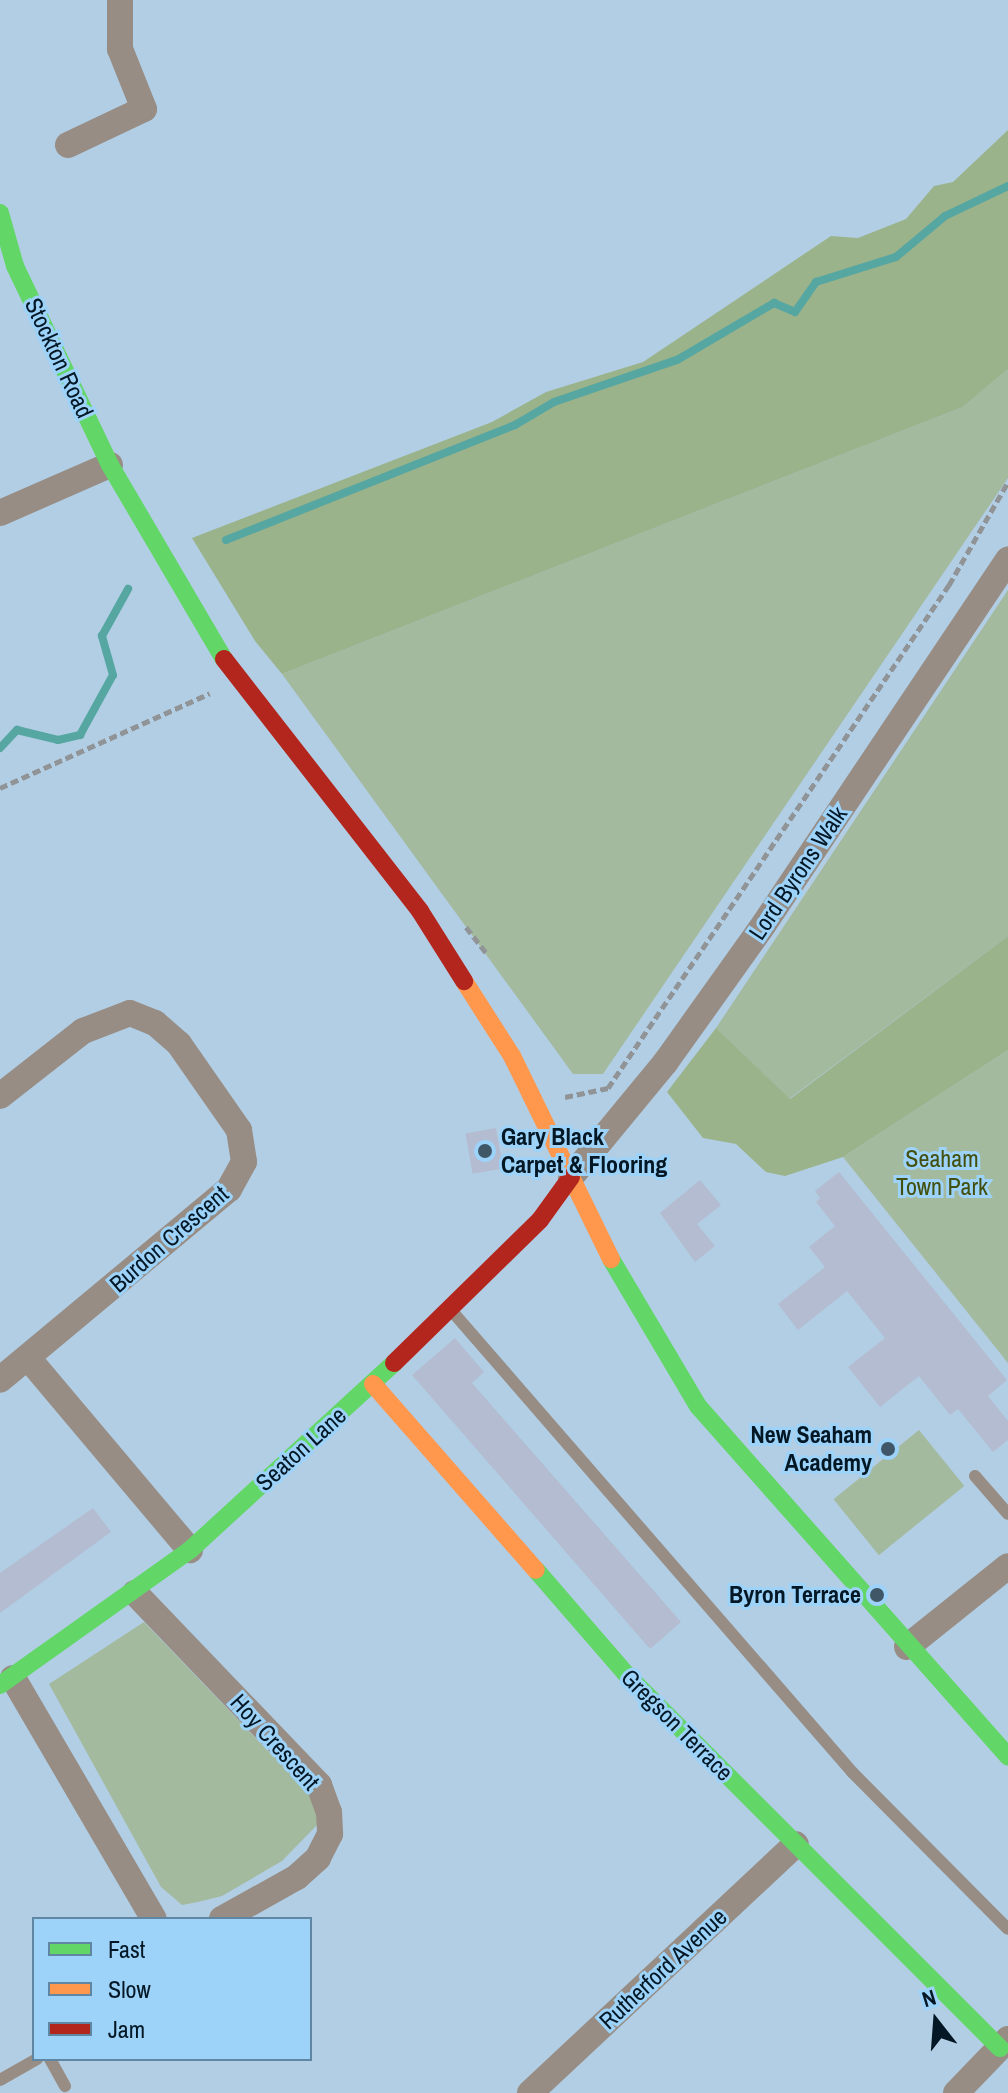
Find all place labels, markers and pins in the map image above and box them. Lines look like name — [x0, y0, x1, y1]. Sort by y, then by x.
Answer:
place label: Gary Black Carpet & Flooring — [501, 1123, 667, 1179]
marker: Gary Black Carpet & Flooring — [476, 1142, 494, 1160]
place label: New Seaham Academy — [751, 1421, 872, 1477]
marker: New Seaham Academy — [879, 1440, 897, 1458]
place label: Byron Terrace — [729, 1581, 861, 1609]
marker: Byron Terrace — [868, 1586, 886, 1604]

